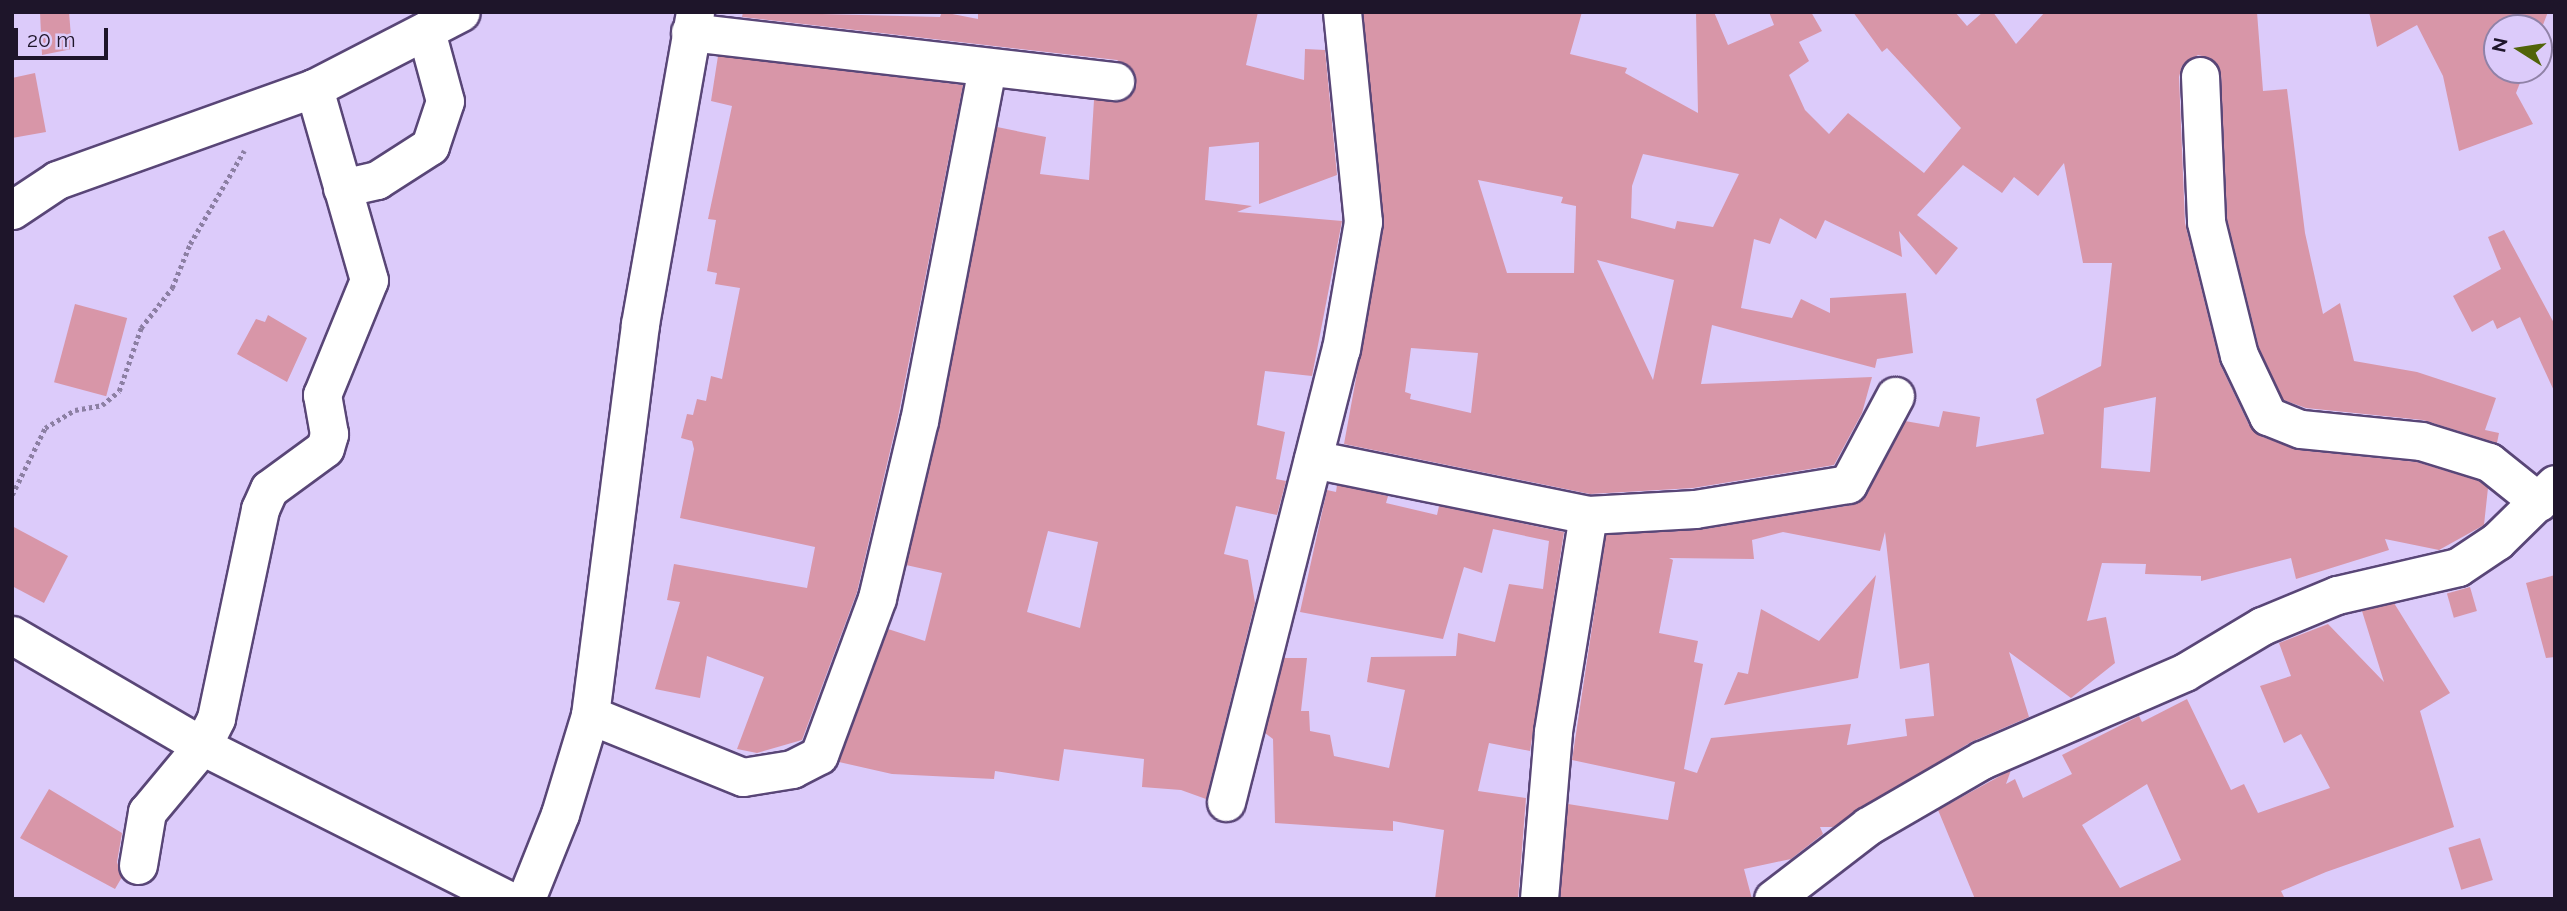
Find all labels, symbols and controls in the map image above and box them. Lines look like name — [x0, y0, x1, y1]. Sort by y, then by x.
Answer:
scale bar — [18, 14, 112, 58]
north arrow — [2483, 14, 2553, 84]
text: 20 m — [27, 27, 75, 52]
text: N — [2487, 36, 2512, 54]

